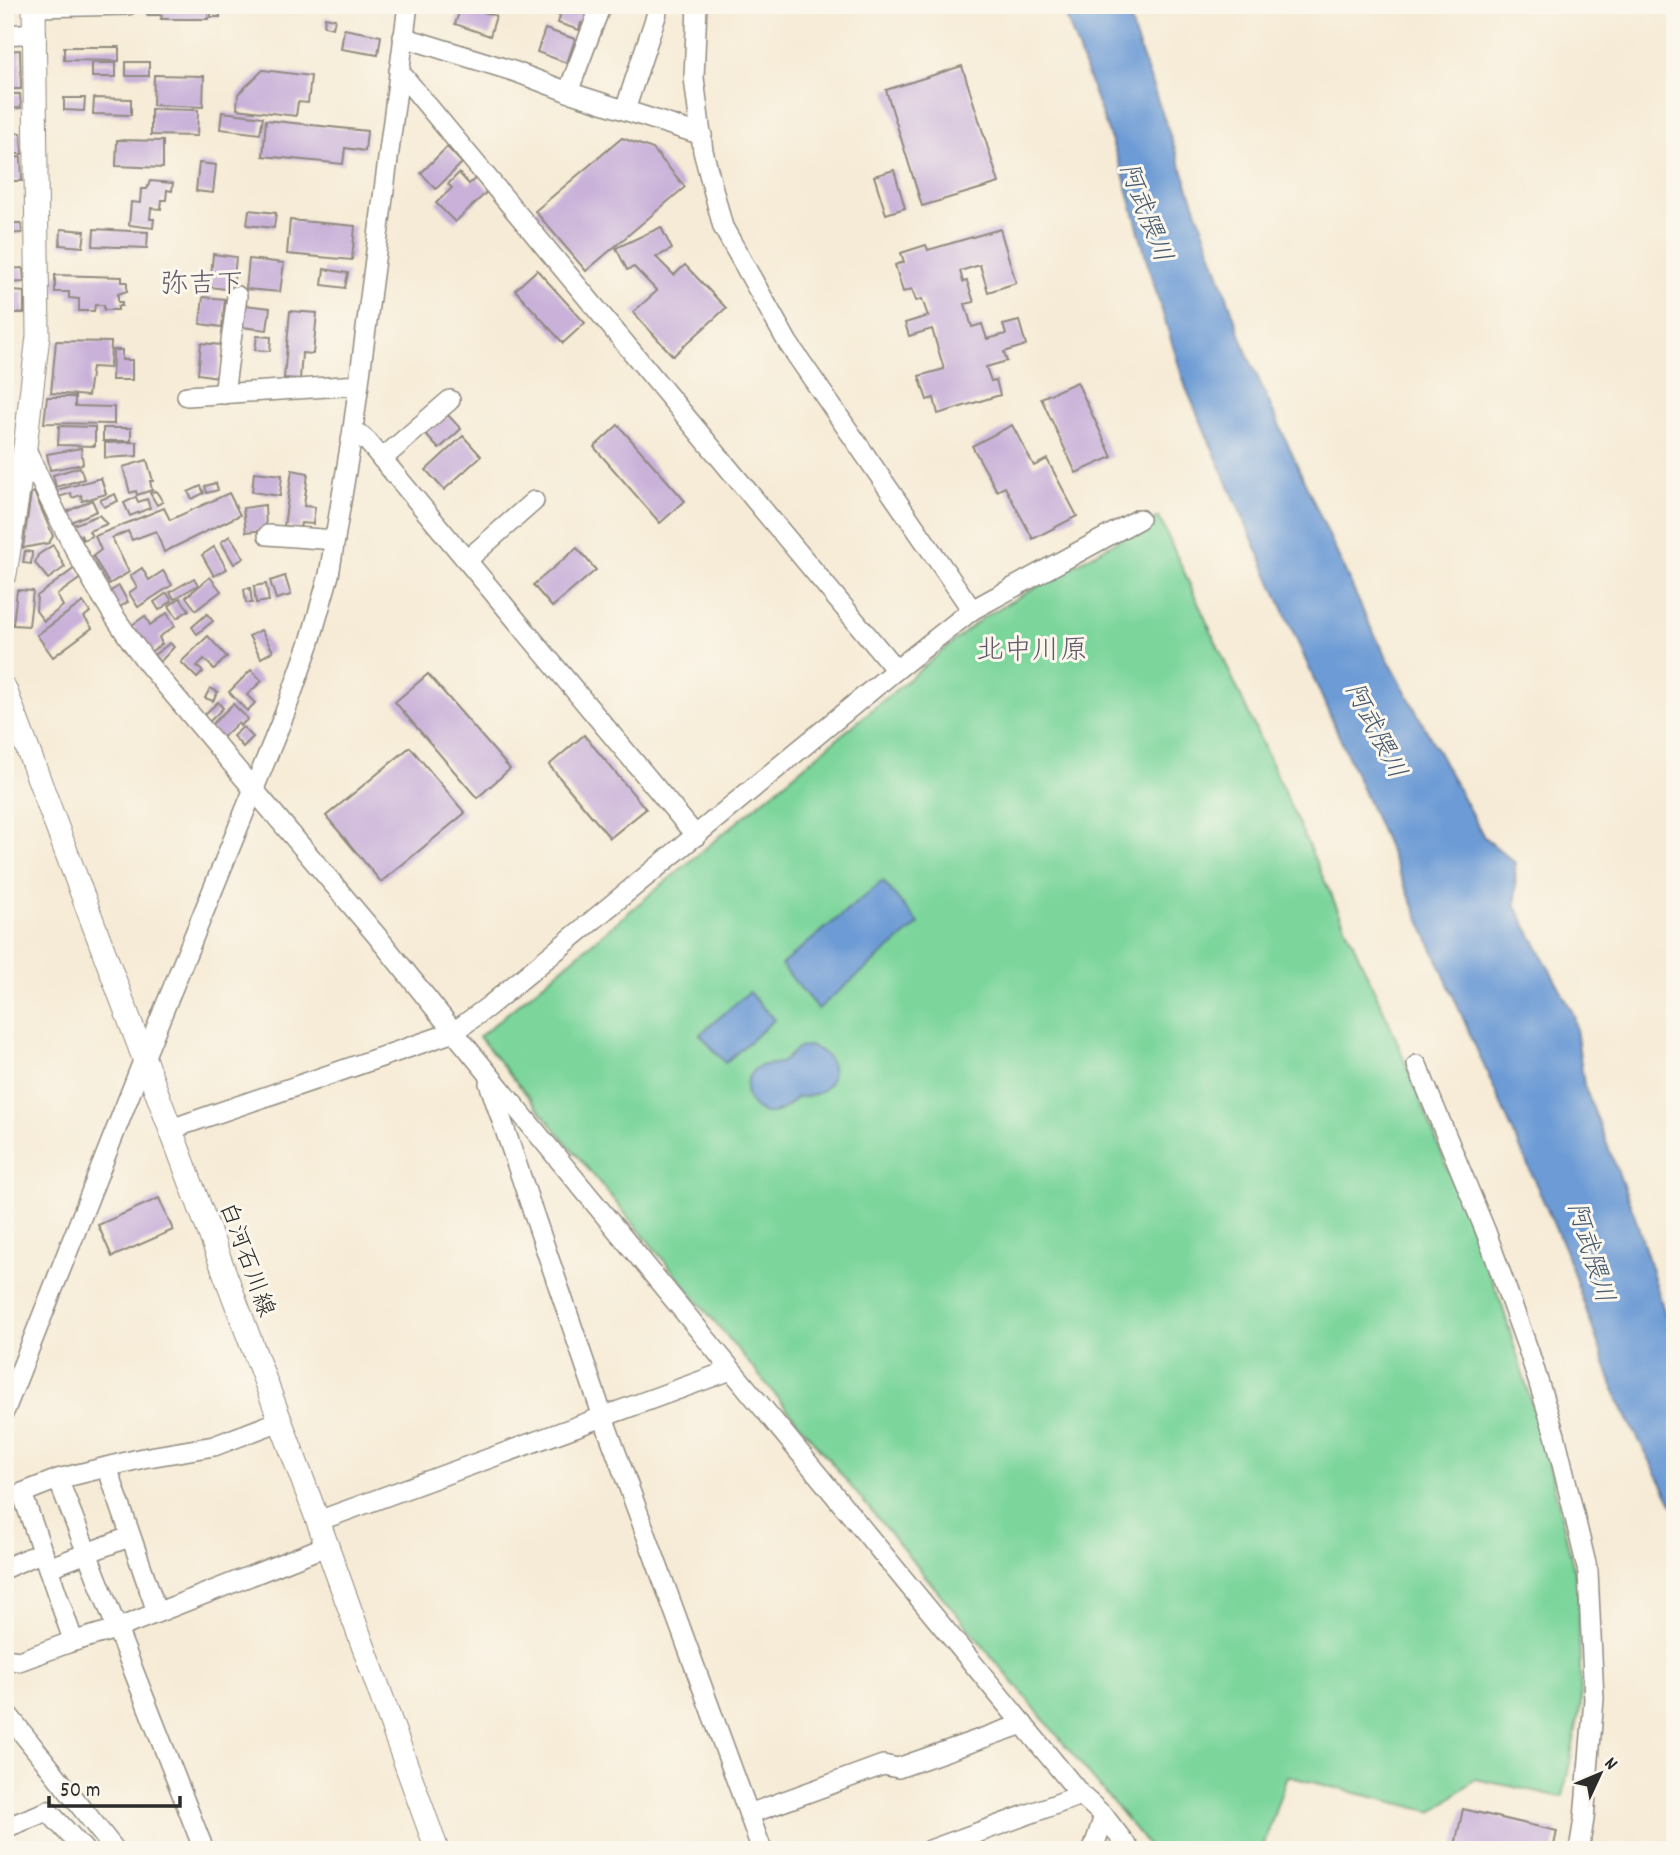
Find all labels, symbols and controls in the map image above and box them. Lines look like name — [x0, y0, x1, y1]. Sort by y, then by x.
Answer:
water label: 阿武隈川 — [1108, 158, 1180, 268]
district label: 弥吉下 — [160, 267, 244, 307]
district label: 北中川原 — [976, 633, 1088, 673]
water label: 阿武隈川 — [1334, 677, 1414, 786]
street label: 白河石川線 — [209, 1198, 282, 1322]
water label: 阿武隈川 — [1556, 1198, 1622, 1308]
north arrow — [1564, 1740, 1634, 1810]
text: N — [1597, 1752, 1623, 1777]
scale bar — [49, 1764, 180, 1808]
text: 50 m — [60, 1777, 100, 1807]

